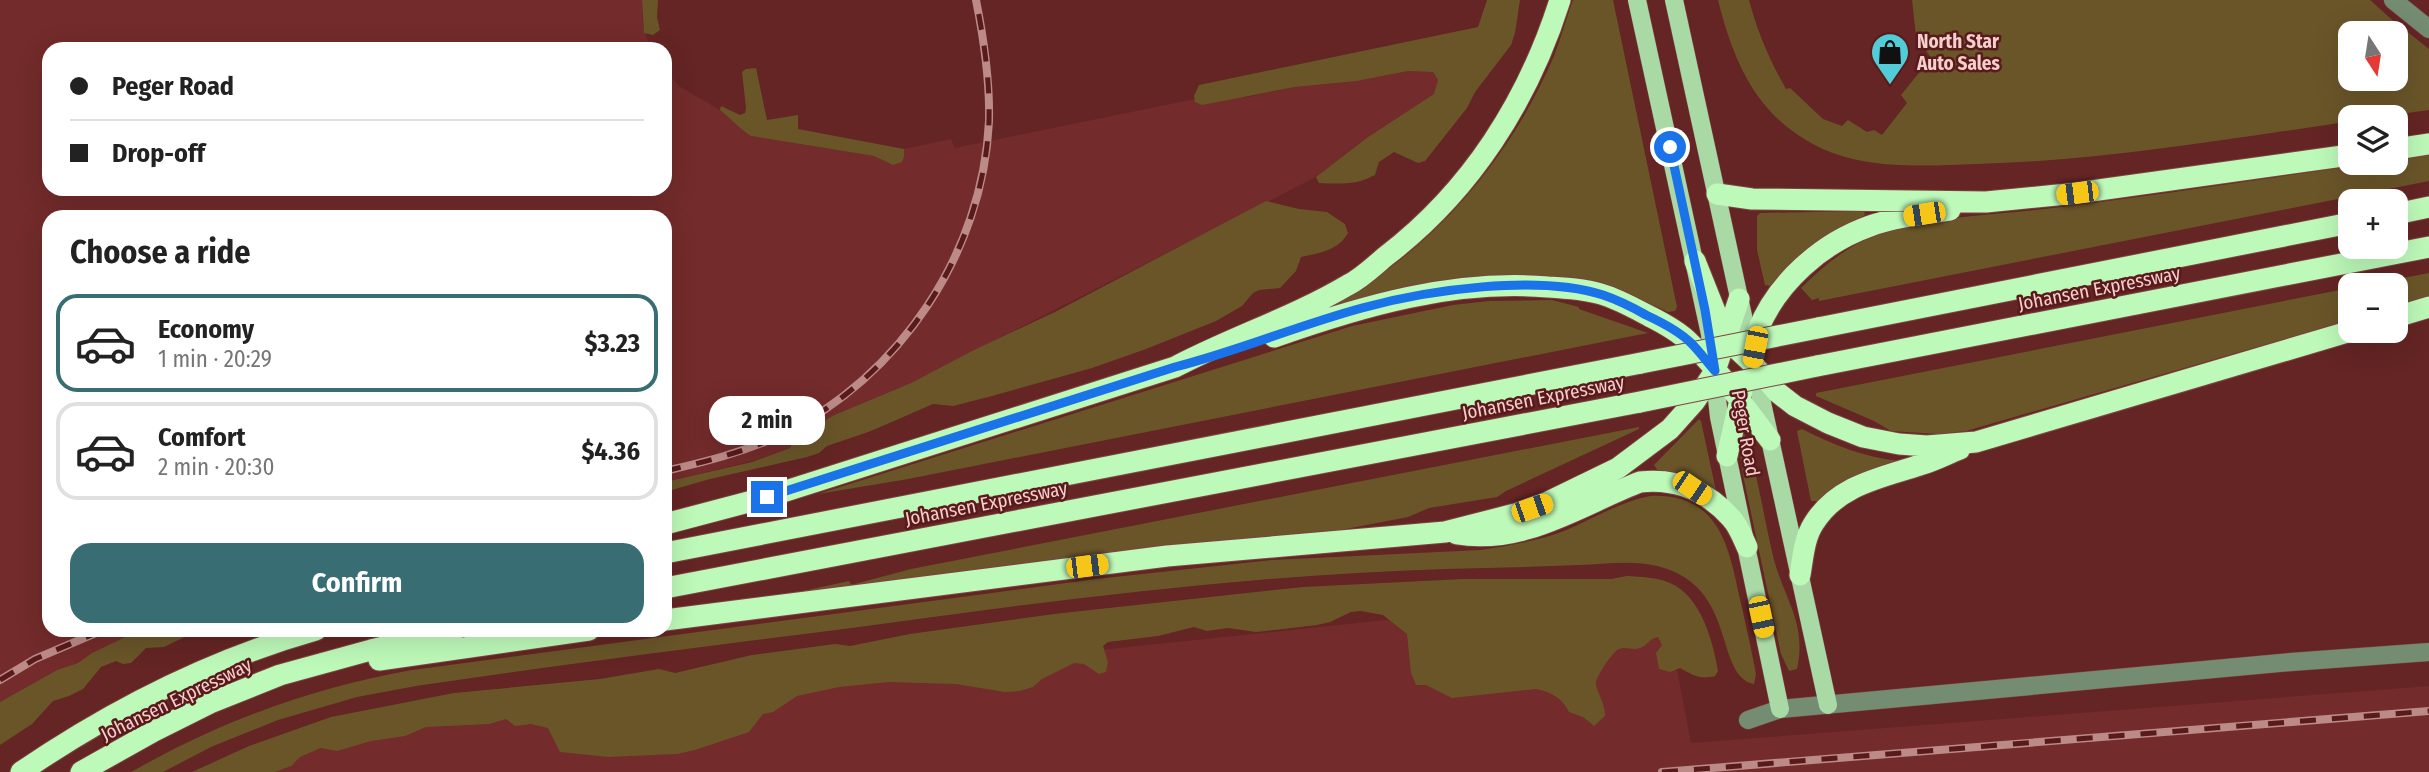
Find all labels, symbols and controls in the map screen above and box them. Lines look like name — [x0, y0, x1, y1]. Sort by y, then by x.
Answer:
north arrow — [2338, 21, 2408, 91]
map controls — [2338, 21, 2408, 343]
place label: North Star Auto Sales — [1916, 30, 2000, 75]
shop icon: North Star Auto Sales — [1869, 31, 1911, 86]
text: Peger Road — [112, 71, 234, 102]
button: layers — [2338, 105, 2408, 175]
route start — [1654, 131, 1686, 163]
text: Drop-off — [112, 138, 205, 169]
car — [2055, 180, 2100, 206]
button: + — [2338, 189, 2408, 259]
car — [1902, 200, 1947, 228]
text: Choose a ride — [70, 233, 251, 271]
street label: Johansen Expressway — [2016, 261, 2183, 316]
button: − — [2338, 273, 2408, 343]
icon: car — [74, 312, 137, 375]
text: Economy — [158, 314, 254, 345]
car — [1741, 324, 1770, 370]
text: $3.23 — [584, 328, 640, 359]
text: 1 min · 20:29 — [158, 345, 272, 373]
street label: Johansen Expressway — [1460, 370, 1627, 425]
street label: Peger Road — [1727, 388, 1764, 478]
callout: 2 min — [709, 396, 825, 444]
text: 2 min — [742, 406, 793, 434]
icon: car — [74, 420, 137, 483]
text: Comfort — [158, 422, 246, 453]
text: $4.36 — [581, 436, 640, 467]
text: 2 min · 20:30 — [158, 453, 274, 481]
car — [1669, 468, 1716, 508]
street label: Johansen Expressway — [903, 476, 1070, 531]
route end — [751, 481, 783, 513]
car — [1509, 491, 1556, 525]
button: Confirm — [70, 543, 644, 623]
car — [1065, 553, 1110, 579]
car — [1747, 594, 1776, 640]
street label: Johansen Expressway — [97, 653, 256, 746]

